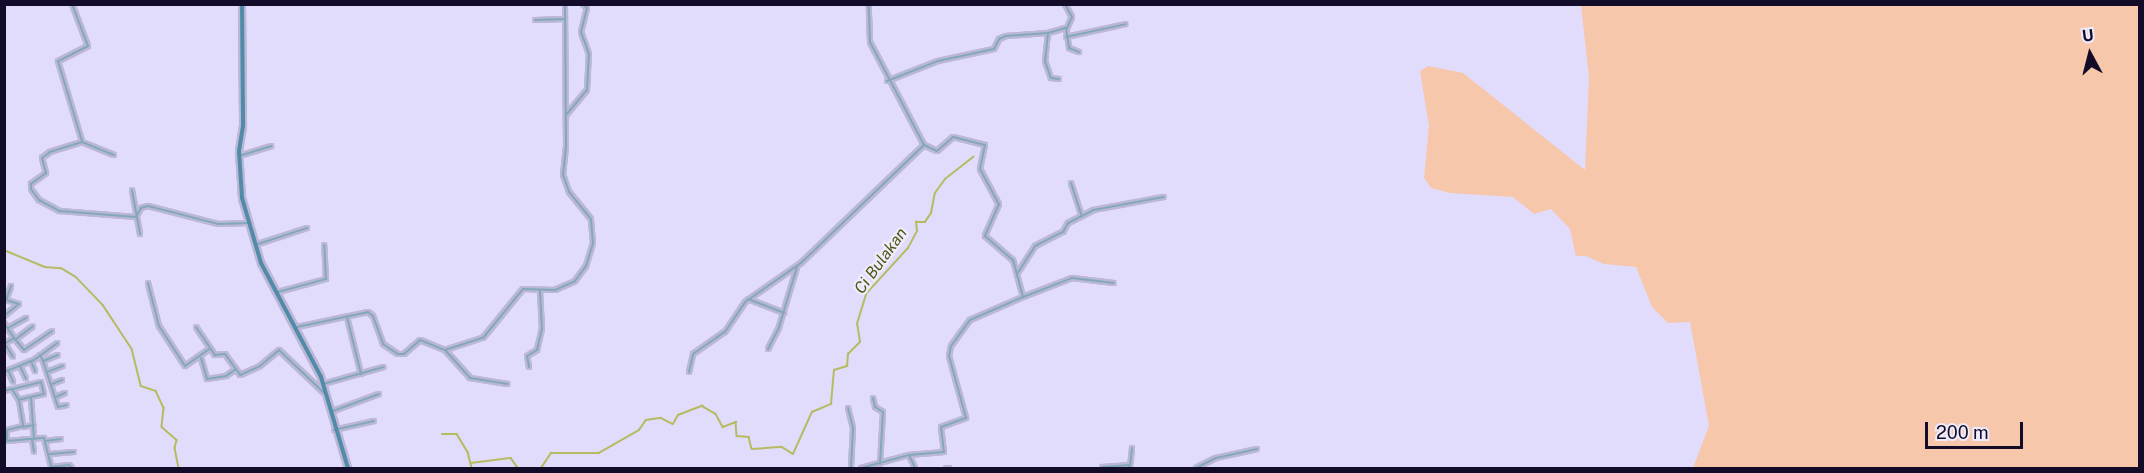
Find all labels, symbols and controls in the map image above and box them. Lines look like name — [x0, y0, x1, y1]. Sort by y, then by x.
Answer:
north arrow — [2060, 24, 2120, 84]
text: U — [2081, 26, 2095, 46]
water label: Ci Bulakan — [851, 224, 911, 298]
scale bar — [1928, 410, 2026, 448]
text: 200 m — [1936, 422, 1989, 443]

